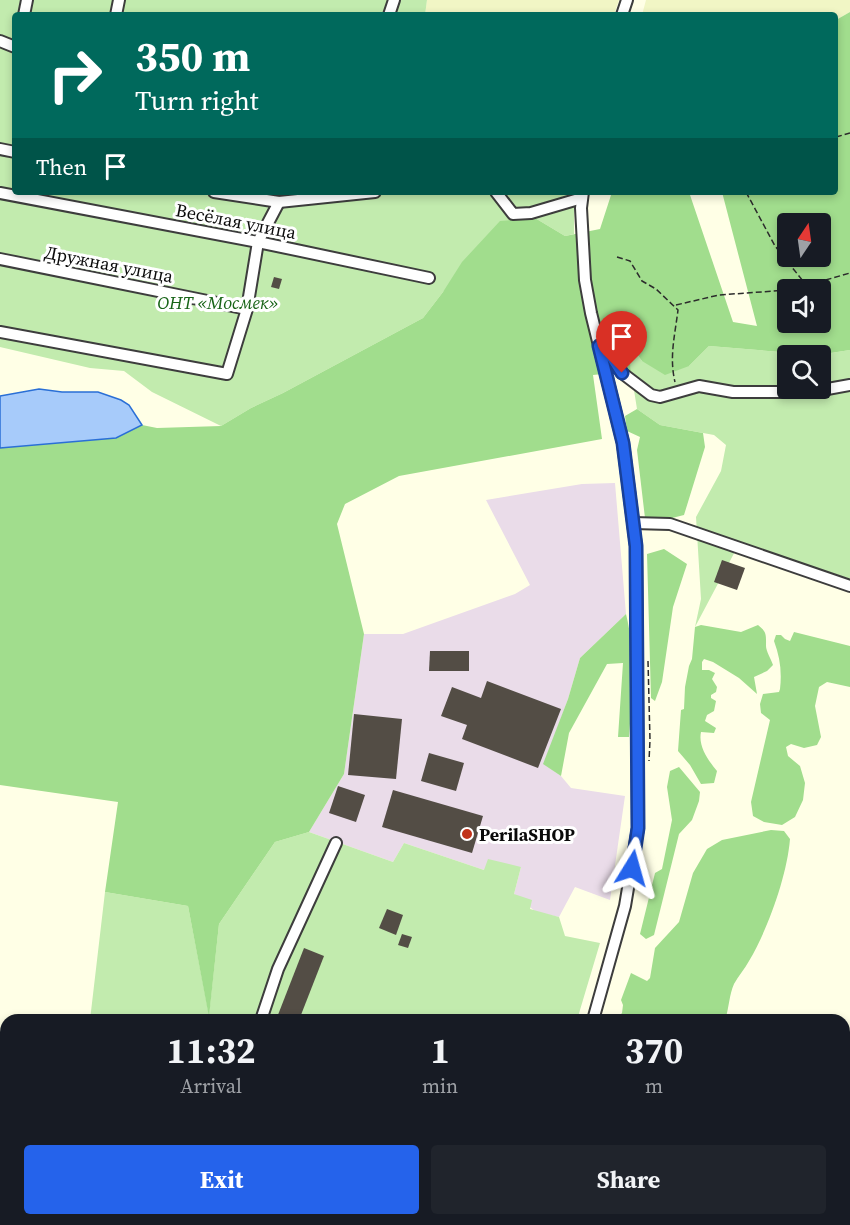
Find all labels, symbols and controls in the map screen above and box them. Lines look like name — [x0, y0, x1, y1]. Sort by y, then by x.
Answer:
text: 350 m — [135, 27, 250, 85]
icon: right — [36, 36, 114, 114]
text: Turn right — [135, 82, 259, 119]
icon: arrive — [99, 150, 132, 183]
text: Then — [36, 152, 87, 182]
street label: Весёлая улица — [174, 197, 299, 245]
north arrow — [777, 213, 831, 267]
map controls — [777, 213, 831, 399]
street label: Дружная улица — [43, 239, 176, 289]
button: sound — [777, 279, 831, 333]
park label: ОНТ «Мосмек» — [157, 290, 279, 315]
pin — [596, 311, 647, 373]
icon: arrive — [605, 320, 638, 353]
button: search — [777, 345, 831, 399]
place label: PerilaSHOP — [479, 822, 575, 847]
marker: PerilaSHOP — [460, 827, 474, 841]
position arrow — [600, 836, 664, 900]
text: 11:32 — [167, 1026, 255, 1075]
text: 1 — [430, 1026, 450, 1075]
text: 370 — [625, 1026, 683, 1075]
text: Arrival — [180, 1072, 242, 1100]
text: min — [422, 1072, 458, 1100]
text: m — [645, 1072, 663, 1100]
button: Exit — [24, 1145, 419, 1214]
button: Share — [431, 1145, 826, 1214]

